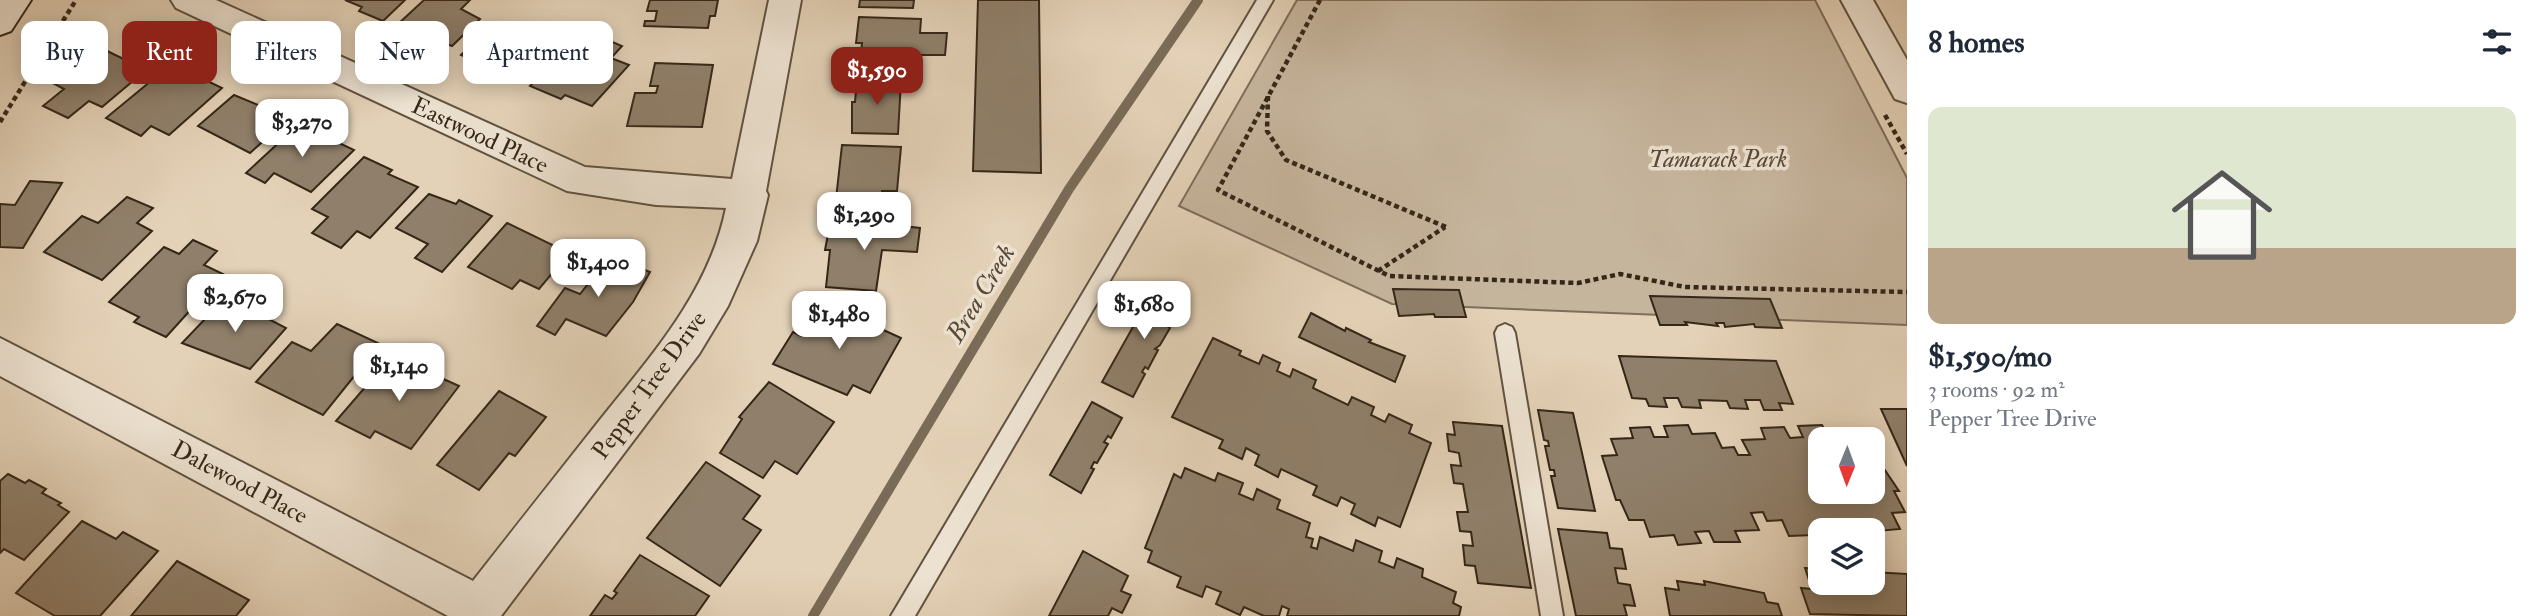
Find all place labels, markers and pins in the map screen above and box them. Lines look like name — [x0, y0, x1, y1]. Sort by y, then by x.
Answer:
pin: $1,590 — [820, 48, 934, 107]
pin: $3,270 — [245, 100, 359, 159]
pin: $1,290 — [807, 192, 921, 252]
pin: $1,400 — [541, 240, 655, 299]
pin: $2,670 — [178, 274, 292, 334]
pin: $1,680 — [1087, 282, 1201, 341]
pin: $1,480 — [782, 292, 896, 351]
pin: $1,140 — [342, 344, 456, 403]

